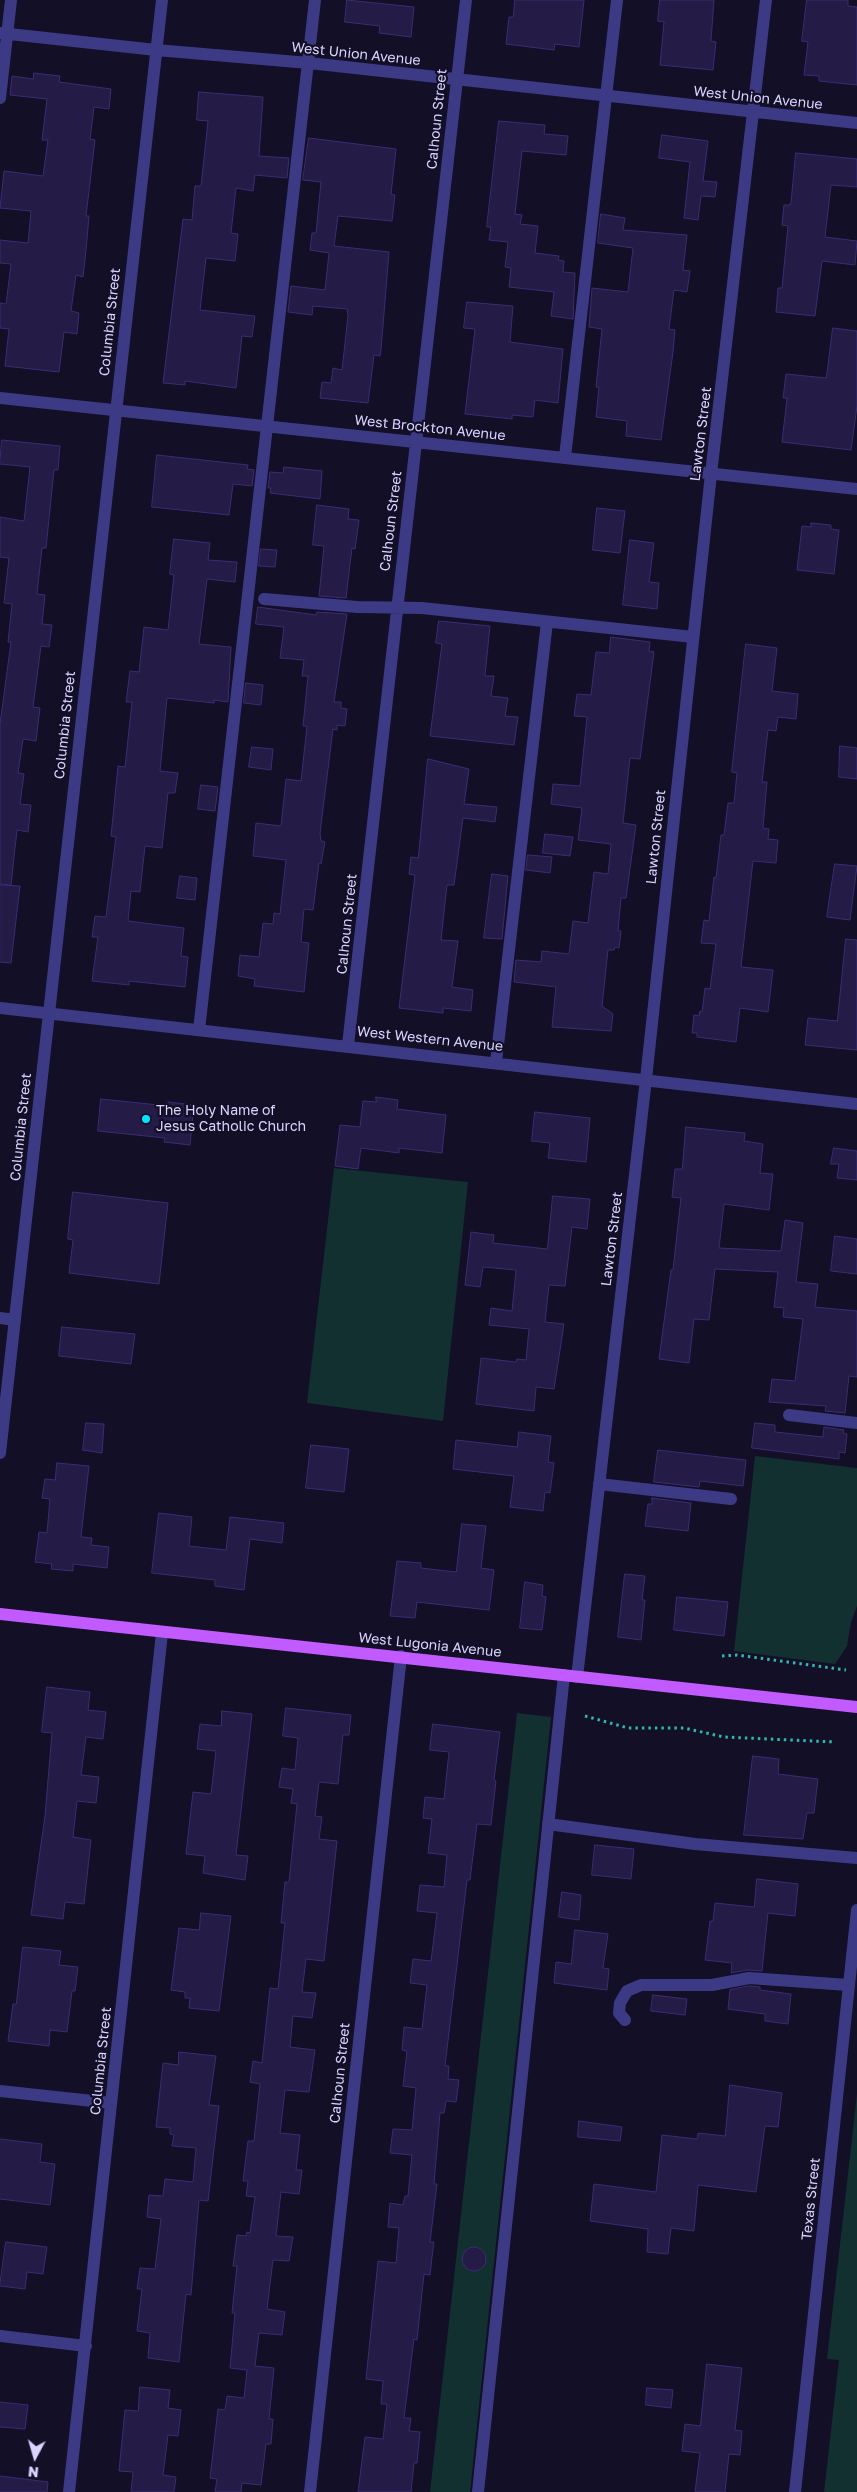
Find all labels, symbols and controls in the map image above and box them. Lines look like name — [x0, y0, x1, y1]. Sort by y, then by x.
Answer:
street label: West Union Avenue — [290, 39, 422, 69]
street label: Calhoun Street — [423, 68, 451, 170]
street label: West Union Avenue — [692, 83, 824, 113]
street label: Columbia Street — [96, 267, 124, 377]
street label: Lawton Street — [687, 386, 715, 482]
street label: West Brockton Avenue — [354, 412, 506, 444]
street label: Calhoun Street — [377, 470, 405, 572]
street label: Columbia Street — [51, 670, 79, 780]
street label: Lawton Street — [643, 789, 669, 885]
street label: Calhoun Street — [333, 873, 361, 975]
street label: West Western Avenue — [356, 1023, 504, 1055]
street label: Columbia Street — [7, 1072, 35, 1182]
place label: The Holy Name of Jesus Catholic Church — [156, 1103, 306, 1136]
marker: The Holy Name of Jesus Catholic Church — [140, 1113, 152, 1125]
street label: Lawton Street — [598, 1191, 626, 1287]
street label: West Lugonia Avenue — [358, 1629, 502, 1661]
street label: Columbia Street — [87, 2006, 115, 2116]
street label: Calhoun Street — [326, 2022, 354, 2124]
street label: Texas Street — [798, 2157, 824, 2241]
north arrow — [10, 2432, 60, 2482]
text: N — [27, 2463, 40, 2481]

